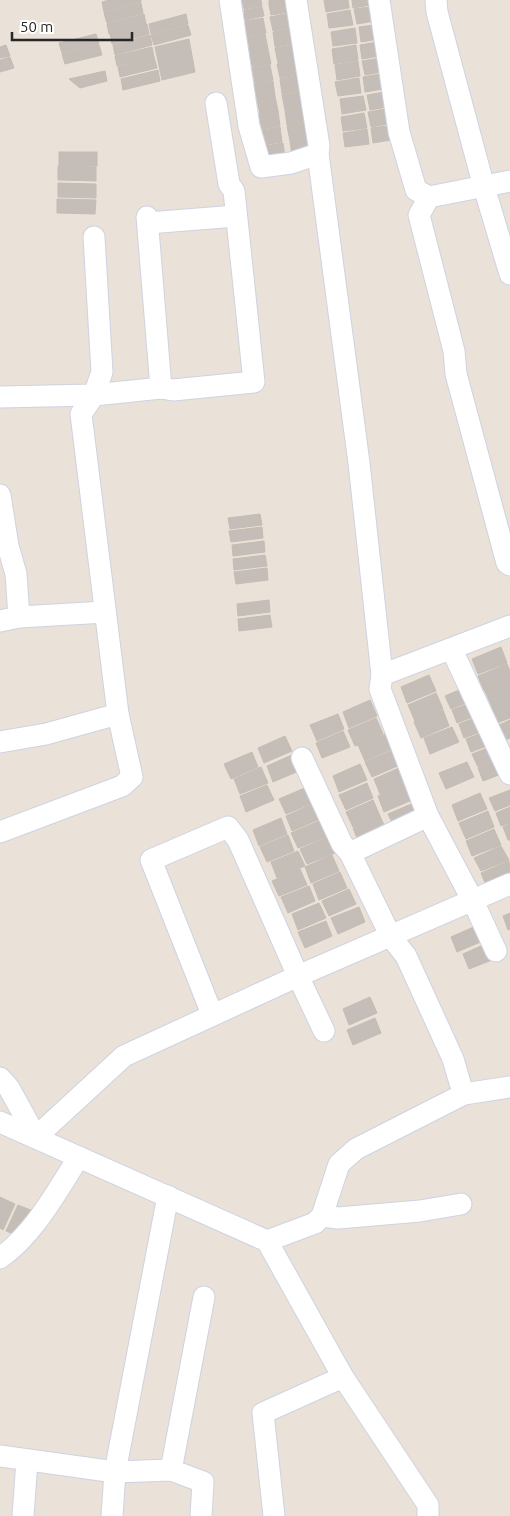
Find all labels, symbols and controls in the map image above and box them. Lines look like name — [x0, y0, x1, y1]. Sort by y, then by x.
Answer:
scale bar — [12, 10, 132, 42]
text: 50 m — [20, 18, 53, 35]

